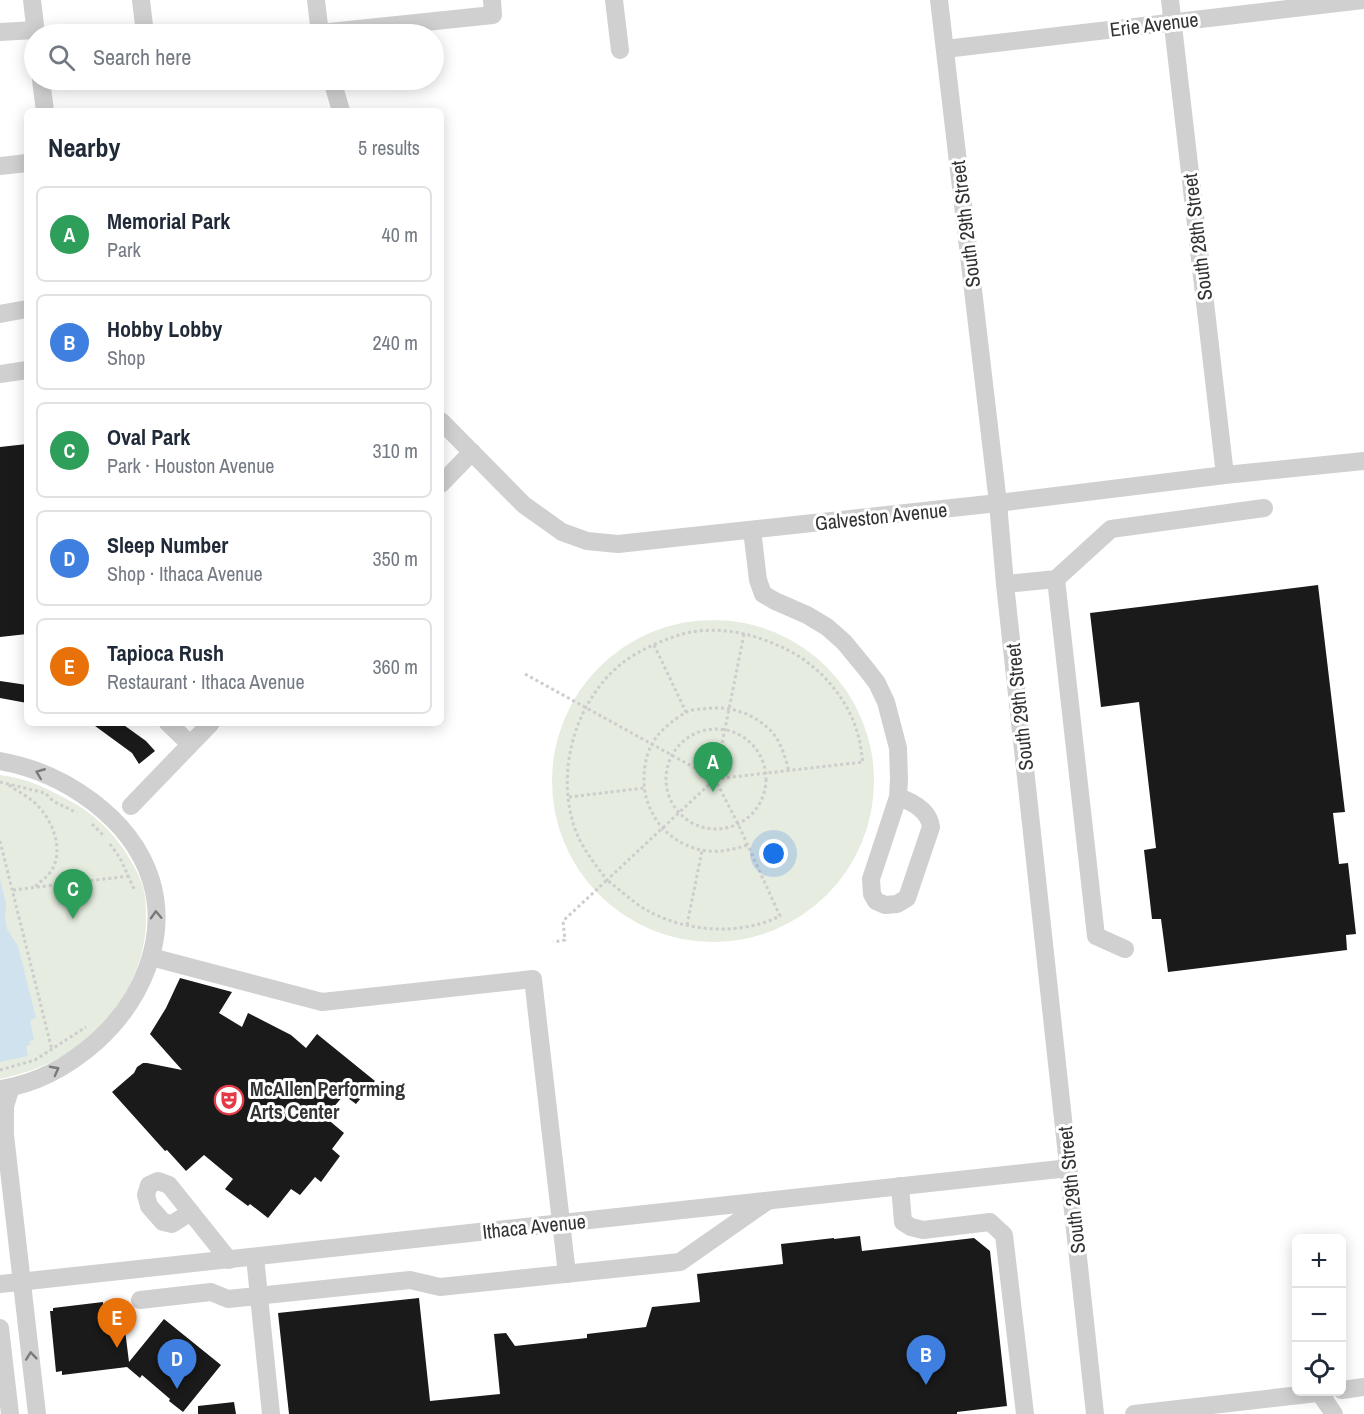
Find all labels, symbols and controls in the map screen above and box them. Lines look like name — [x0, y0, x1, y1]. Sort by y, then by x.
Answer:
street label: Erie Avenue — [1108, 5, 1200, 43]
search box — [24, 24, 444, 90]
icon: search — [45, 41, 78, 74]
text: Search here — [93, 42, 191, 72]
text: Nearby — [48, 130, 120, 165]
text: 5 results — [358, 134, 420, 161]
street label: South 29th Street — [944, 159, 986, 289]
street label: South 28th Street — [1176, 172, 1218, 302]
text: Memorial Park — [107, 206, 230, 236]
text: A — [64, 221, 75, 248]
text: 40 m — [382, 221, 418, 248]
text: Park — [107, 236, 141, 263]
text: Hobby Lobby — [107, 314, 222, 344]
text: B — [64, 329, 75, 356]
text: 240 m — [372, 329, 418, 356]
text: Shop — [107, 344, 145, 371]
text: Oval Park — [107, 422, 190, 452]
text: C — [64, 437, 75, 464]
text: 310 m — [372, 437, 418, 464]
text: Park · Houston Avenue — [107, 452, 274, 479]
street label: Galveston Avenue — [814, 496, 948, 536]
text: Sleep Number — [107, 530, 228, 560]
text: D — [64, 545, 75, 572]
text: 350 m — [372, 545, 418, 572]
text: Shop · Ithaca Avenue — [107, 560, 263, 587]
text: Tapioca Rush — [107, 638, 224, 668]
street label: South 29th Street — [999, 642, 1039, 772]
text: E — [64, 653, 75, 680]
text: 360 m — [372, 653, 418, 680]
text: Restaurant · Ithaca Avenue — [107, 668, 305, 695]
pin: A — [694, 742, 732, 792]
one-way arrow — [35, 768, 46, 780]
your location — [759, 839, 788, 868]
pin: C — [54, 870, 92, 919]
one-way arrow — [150, 910, 162, 919]
one-way arrow — [49, 1066, 59, 1077]
place label: McAllen Performing Arts Center — [250, 1075, 405, 1125]
theatre icon: McAllen Performing Arts Center — [213, 1084, 245, 1116]
street label: South 29th Street — [1051, 1125, 1091, 1255]
street label: Ithaca Avenue — [481, 1207, 587, 1245]
map controls — [1292, 1234, 1346, 1396]
button: + — [1292, 1234, 1346, 1288]
button: − — [1292, 1288, 1346, 1342]
pin: E — [98, 1298, 136, 1348]
pin: B — [906, 1336, 946, 1385]
pin: D — [158, 1340, 196, 1389]
button: locate — [1292, 1342, 1346, 1396]
one-way arrow — [25, 1351, 37, 1360]

